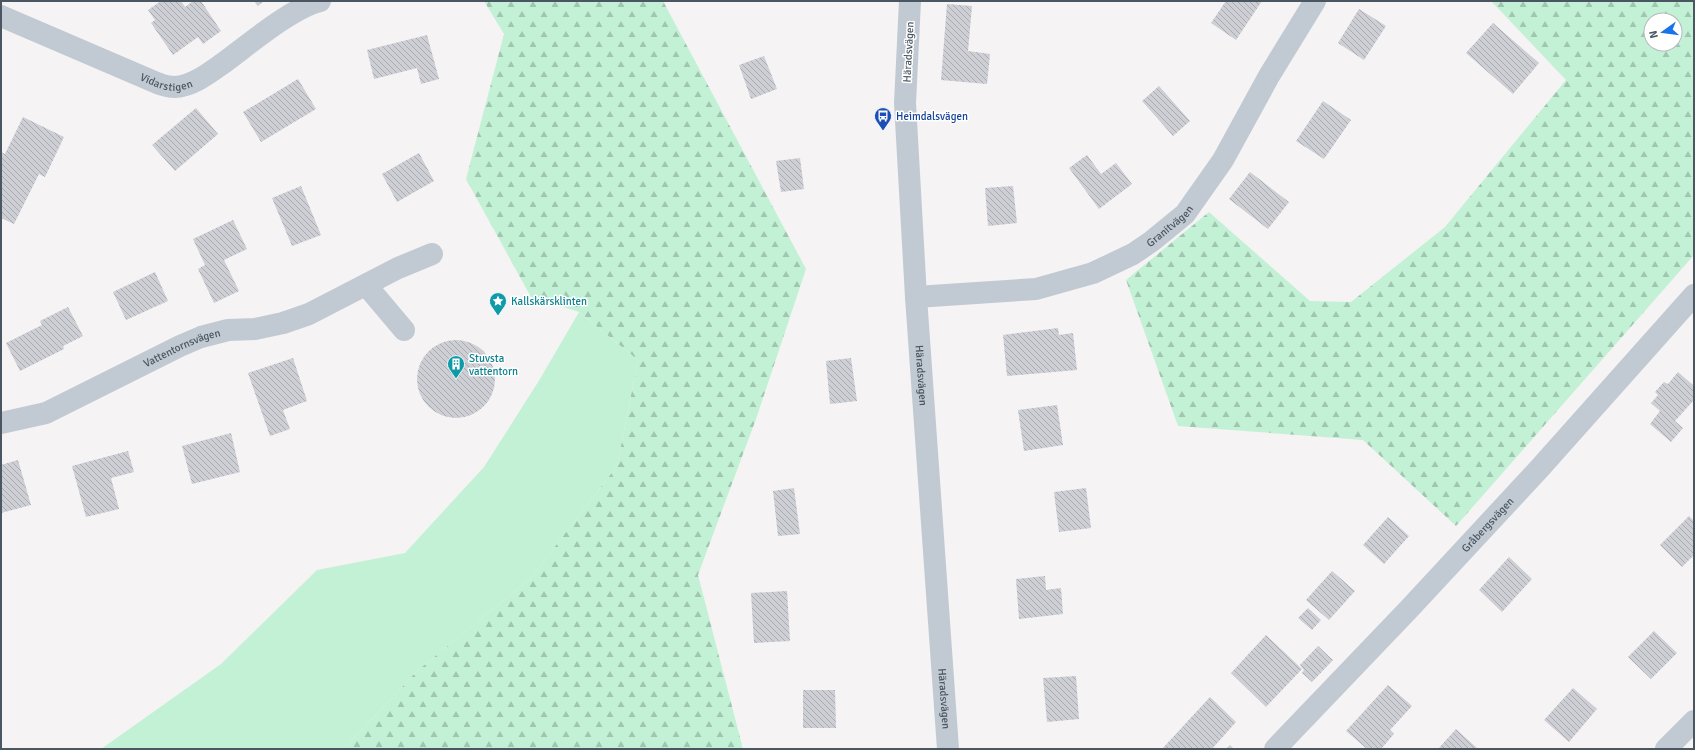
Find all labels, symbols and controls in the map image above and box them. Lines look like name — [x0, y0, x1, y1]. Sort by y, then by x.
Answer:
north arrow — [1643, 12, 1683, 52]
street label: Häradsvägen — [900, 21, 917, 83]
text: N — [1647, 29, 1661, 40]
street label: Vidarstigen — [138, 70, 195, 94]
bus stop icon: Heimdalsvägen — [873, 106, 893, 131]
place label: Heimdalsvägen — [896, 110, 968, 123]
street label: Granitvägen — [1144, 203, 1196, 250]
place icon: Kallskärsklinten — [488, 291, 508, 316]
place label: Kallskärsklinten — [511, 295, 587, 308]
street label: Vattentornsvägen — [141, 326, 222, 370]
street label: Häradsvägen — [912, 344, 930, 406]
place label: Stuvsta vattentorn — [469, 352, 518, 378]
building icon: Stuvsta vattentorn — [446, 354, 466, 379]
street label: Gråbergsvägen — [1459, 495, 1516, 555]
street label: Häradsvägen — [935, 668, 953, 730]

